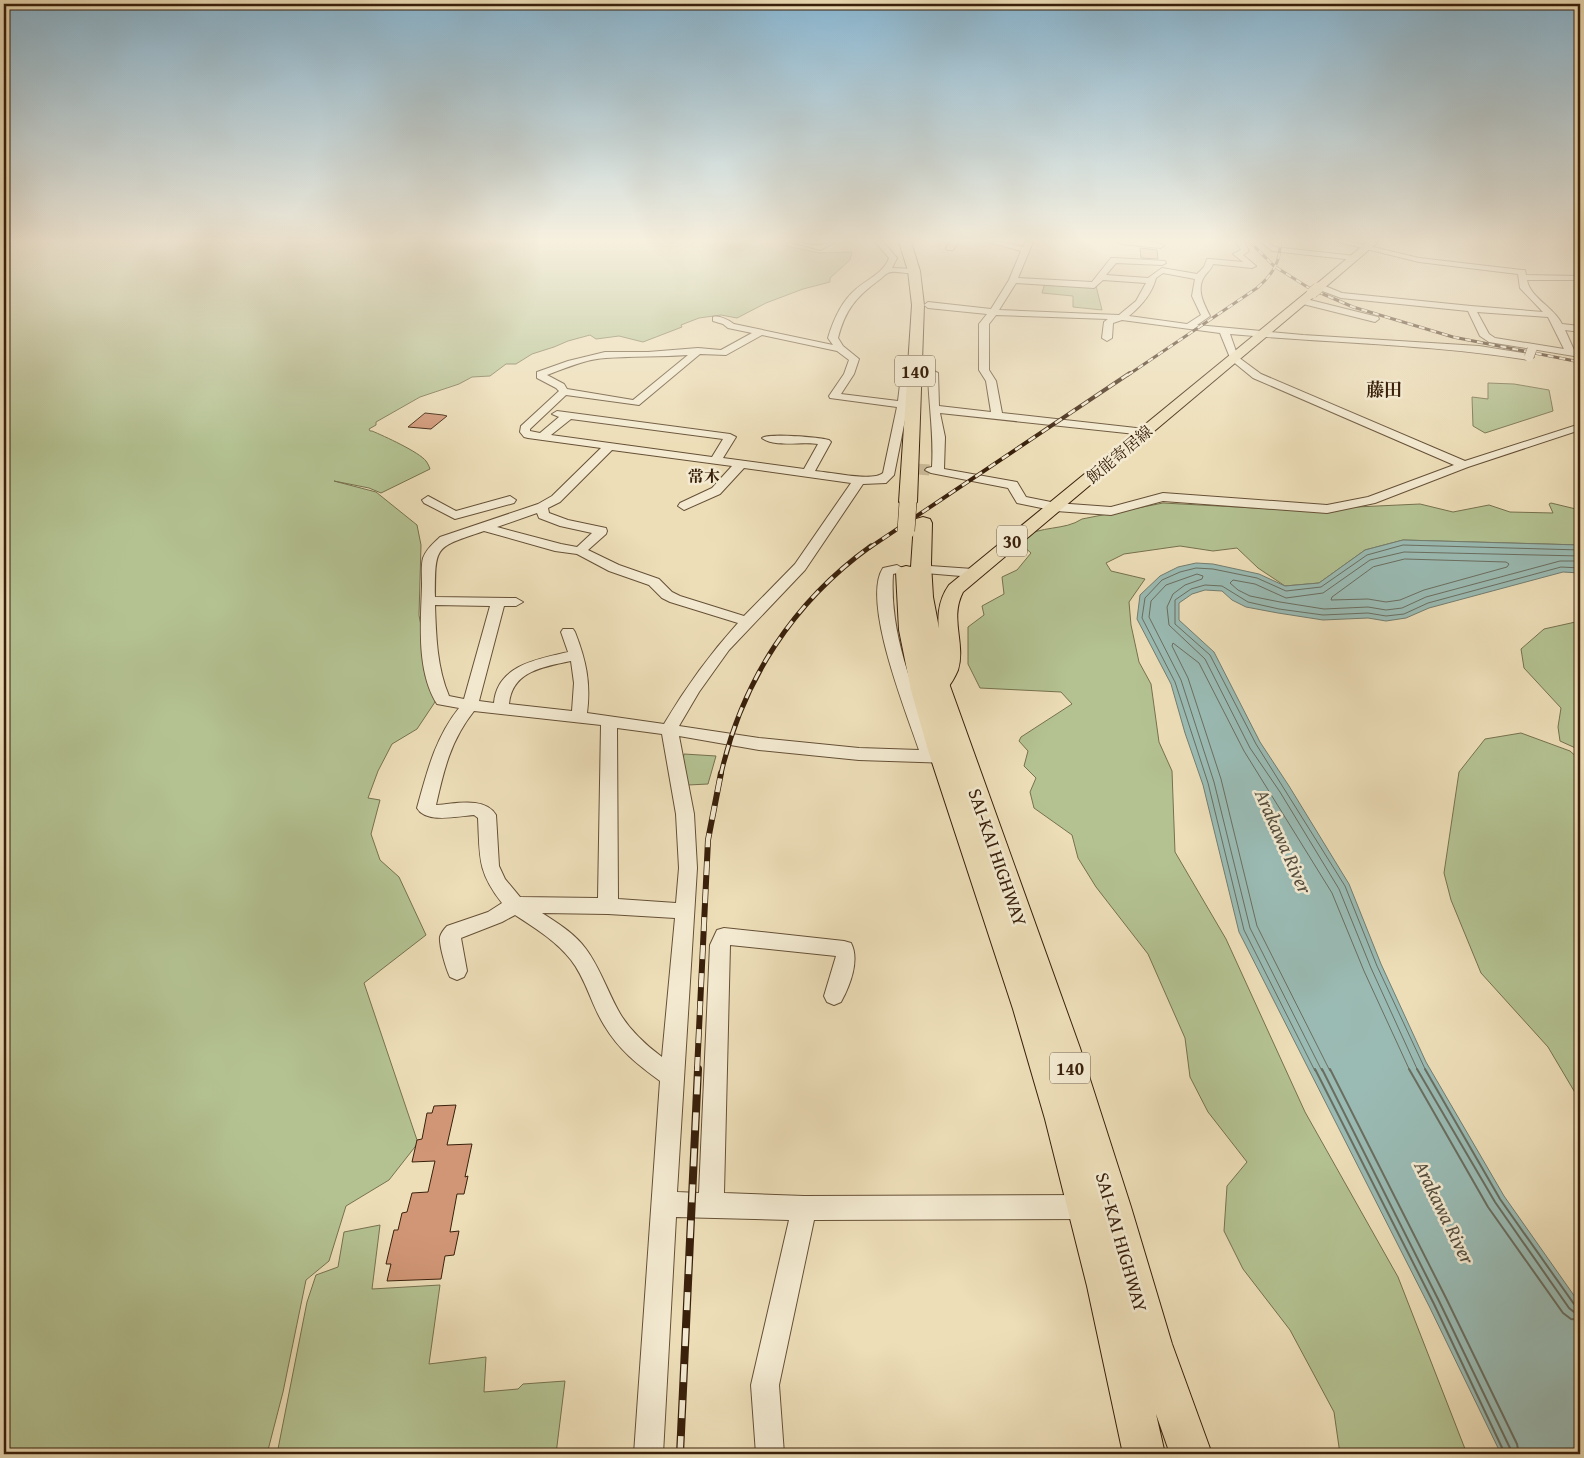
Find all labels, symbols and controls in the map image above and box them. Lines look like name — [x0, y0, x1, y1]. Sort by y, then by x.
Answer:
road number: 140 — [895, 356, 935, 386]
district label: 藤田 — [1366, 376, 1402, 403]
street label: 飯能寄居線 — [1081, 419, 1157, 489]
district label: 常木 — [688, 464, 720, 488]
road number: 30 — [997, 526, 1027, 556]
water label: Arakawa River — [1248, 783, 1320, 899]
street label: SAI-KAI HIGHWAY — [961, 784, 1035, 930]
road number: 140 — [1050, 1052, 1090, 1084]
water label: Arakawa River — [1407, 1154, 1483, 1269]
street label: SAI-KAI HIGHWAY — [1089, 1169, 1155, 1316]

